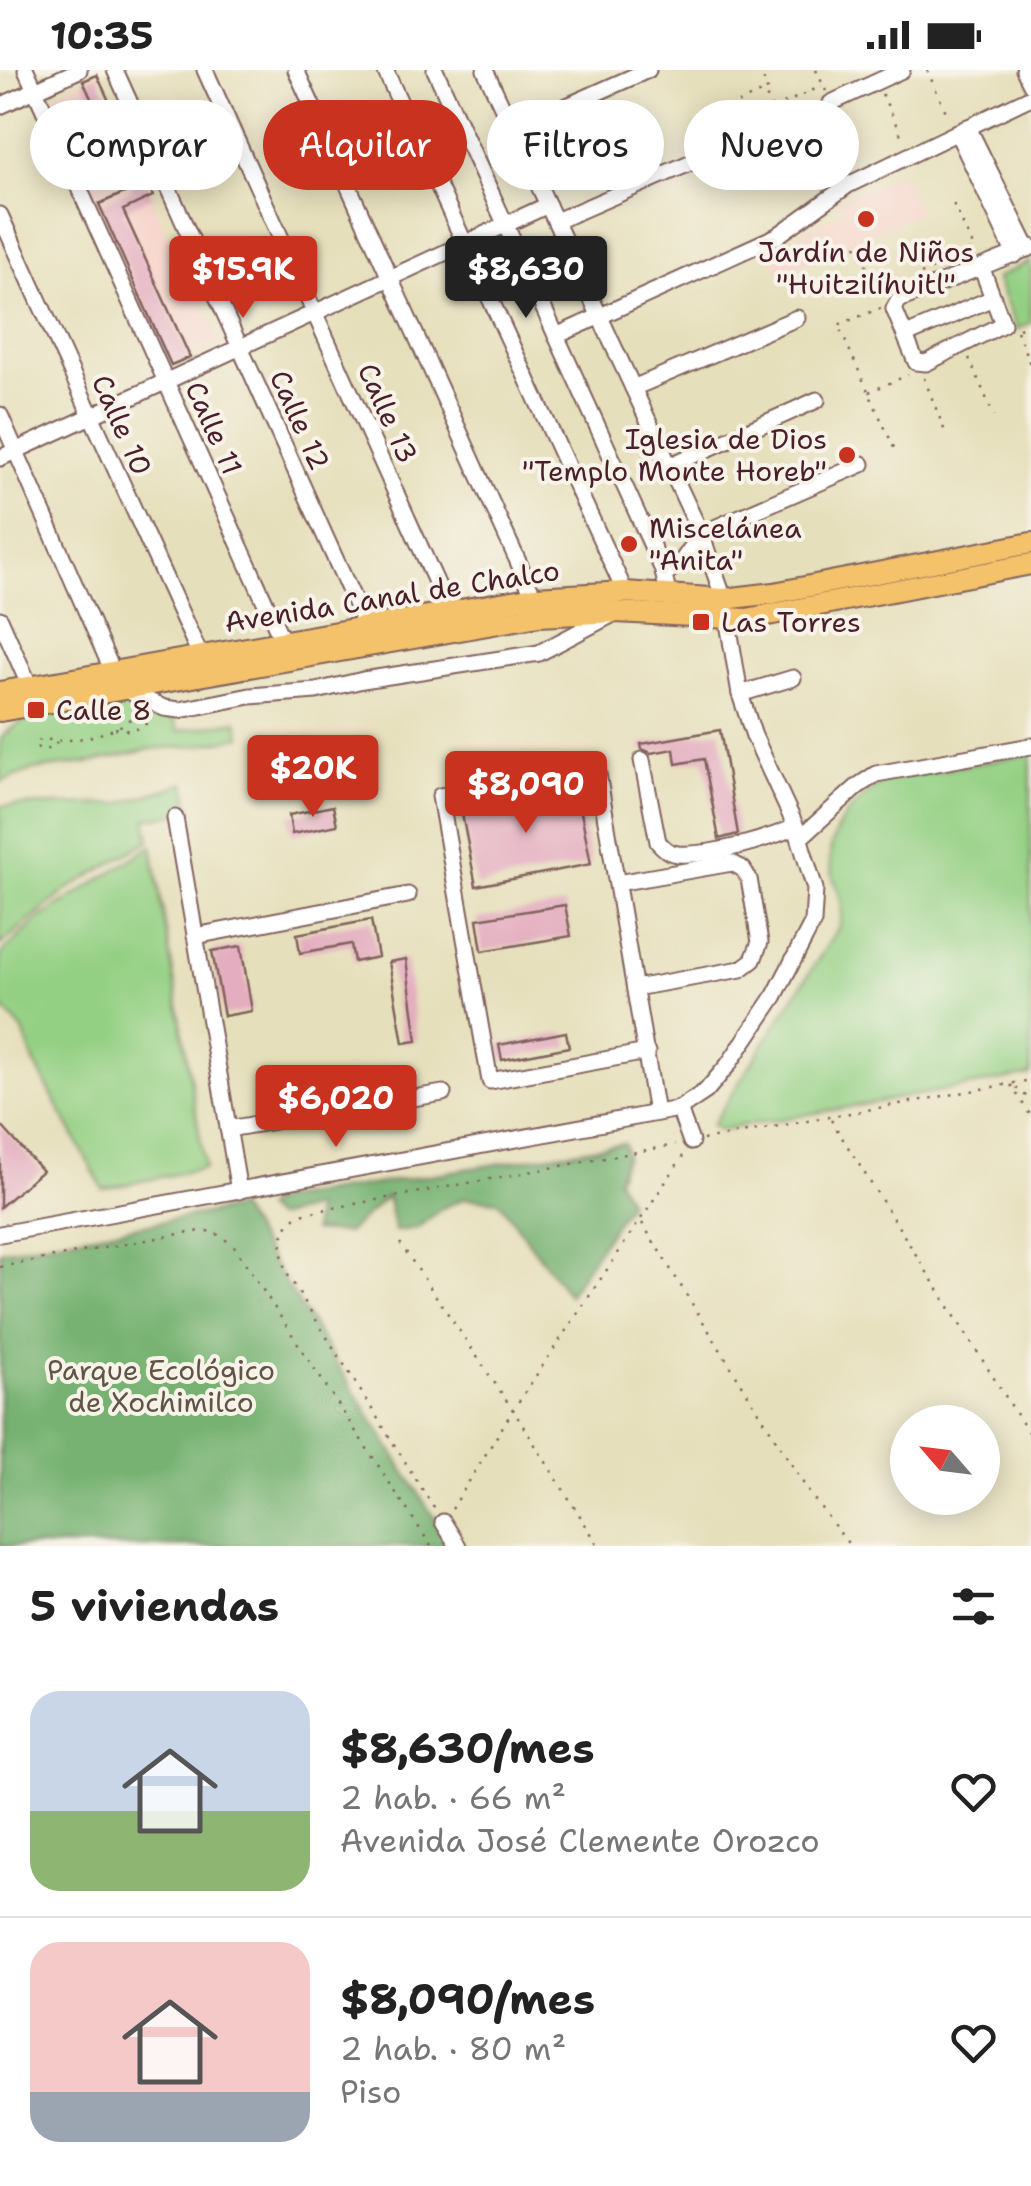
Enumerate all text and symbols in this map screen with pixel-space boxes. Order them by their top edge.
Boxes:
text: 10:35 [50,10,154,61]
chip: Comprar [30,100,243,190]
chip: Alquilar [263,100,467,190]
chip: Filtros [487,100,664,190]
chip: Nuevo [684,100,859,190]
marker: Jardín de Niños "Huitzilíhuitl" [855,208,877,230]
place label: Jardín de Niños "Huitzilíhuitl" [758,233,974,303]
pin: $15.9K [162,236,324,321]
pin: $8,630 [445,236,607,321]
text: $15.9K [191,247,295,290]
text: $8,630 [467,247,585,290]
street label: Calle 13 [349,357,427,469]
street label: Calle 12 [261,364,339,476]
street label: Calle 10 [83,369,161,481]
street label: Calle 11 [177,375,251,481]
place label: Iglesia de Dios "Templo Monte Horeb" [522,420,827,490]
marker: Iglesia de Dios "Templo Monte Horeb" [836,444,858,466]
place label: Miscelánea "Anita" [649,509,802,579]
marker: Miscelánea "Anita" [618,533,640,555]
street label: Avenida Canal de Chalco [222,551,562,641]
place label: Las Torres [721,603,861,641]
marker: Las Torres [690,611,712,633]
place label: Calle 8 [56,691,152,729]
marker: Calle 8 [25,699,47,721]
pin: $20K [254,735,372,820]
text: $20K [269,746,357,789]
pin: $8,090 [445,751,607,836]
text: $8,090 [467,762,585,805]
pin: $6,020 [255,1065,417,1150]
text: $6,020 [278,1076,394,1119]
park label: Parque Ecológico de Xochimilco [47,1351,275,1421]
north arrow [890,1405,1000,1515]
map controls [890,1405,1000,1515]
text: 5 viviendas [30,1578,279,1634]
icon: filters [946,1579,1001,1634]
text: $8,630/mes [340,1720,595,1776]
icon: home [110,1731,230,1851]
icon: heart [946,1764,1001,1819]
text: 2 hab. · 66 m² [340,1776,566,1819]
text: Avenida José Clemente Orozco [340,1819,820,1862]
text: $8,090/mes [340,1971,595,2027]
icon: home [110,1982,230,2102]
icon: heart [946,2015,1001,2070]
text: 2 hab. · 80 m² [340,2027,566,2070]
text: Piso [340,2070,401,2113]

